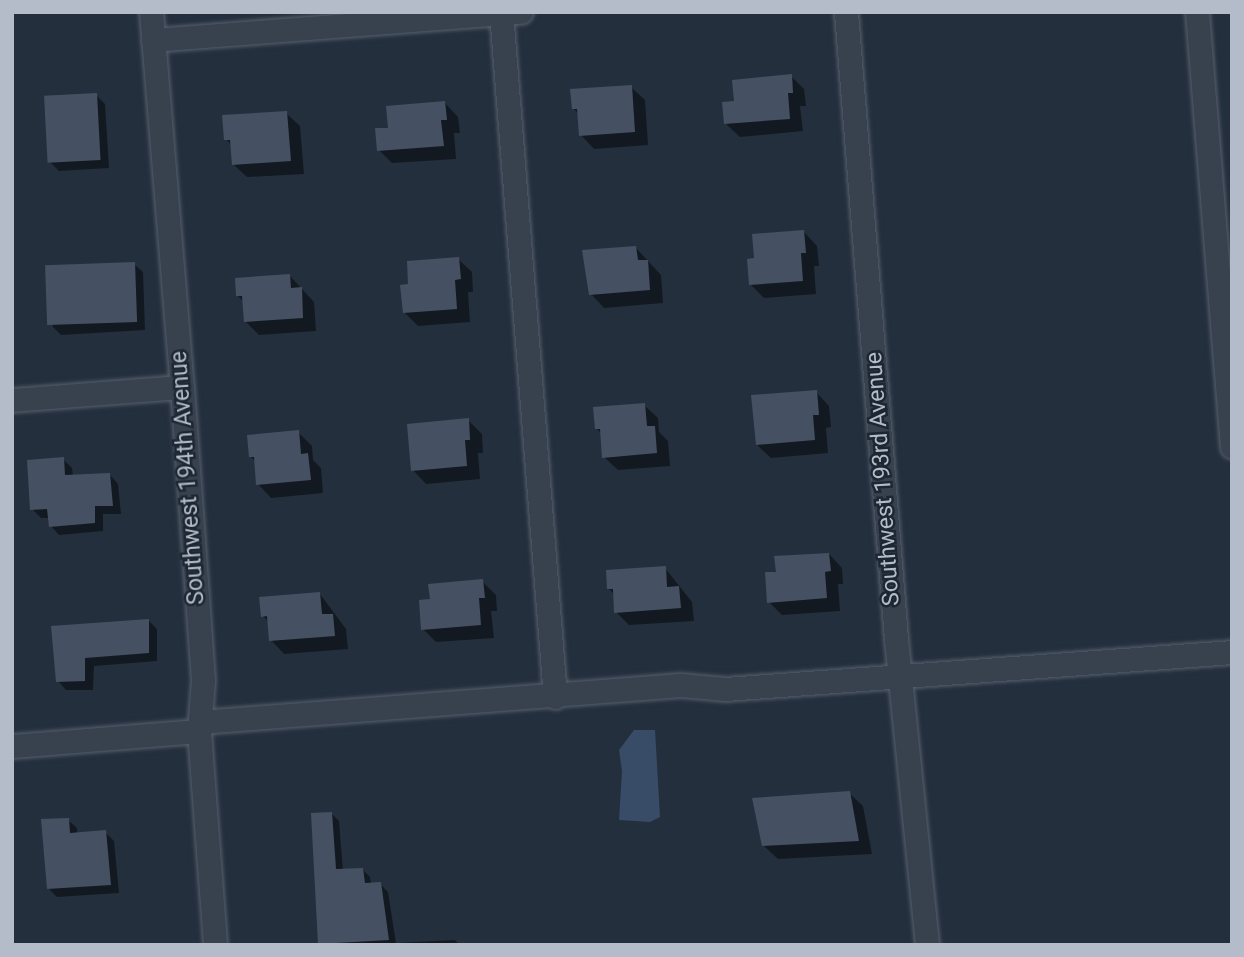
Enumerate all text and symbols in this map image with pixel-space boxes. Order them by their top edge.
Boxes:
street label: Southwest 194th Avenue [165,350,211,606]
street label: Southwest 193rd Avenue [860,351,906,607]

